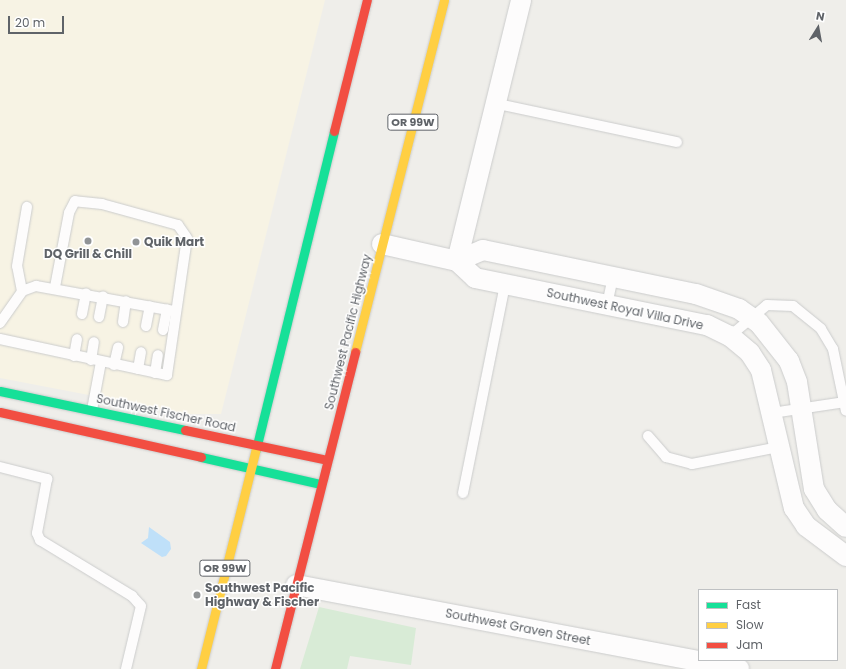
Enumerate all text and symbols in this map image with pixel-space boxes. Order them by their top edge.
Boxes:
scale bar [10,8,66,34]
north arrow [798,8,838,48]
text: N [815,8,826,25]
text: 20 m [15,14,45,31]
road number: OR 99W [387,113,439,131]
place label: Quik Mart [144,235,204,249]
marker: DQ Grill & Chill [83,236,93,246]
marker: Quik Mart [131,237,141,247]
place label: DQ Grill & Chill [44,247,132,261]
street label: Southwest Pacific Highway [322,253,374,411]
street label: Southwest Royal Villa Drive [545,285,705,333]
street label: Southwest Fischer Road [95,391,237,435]
road number: OR 99W [199,559,251,577]
place label: Southwest Pacific Highway & Fischer [205,581,319,609]
legend [698,589,838,661]
marker: Southwest Pacific Highway & Fischer [192,590,202,600]
text: Fast [736,596,761,613]
street label: Southwest Graven Street [444,606,592,648]
text: Slow [736,616,764,633]
text: Jam [736,636,763,653]

